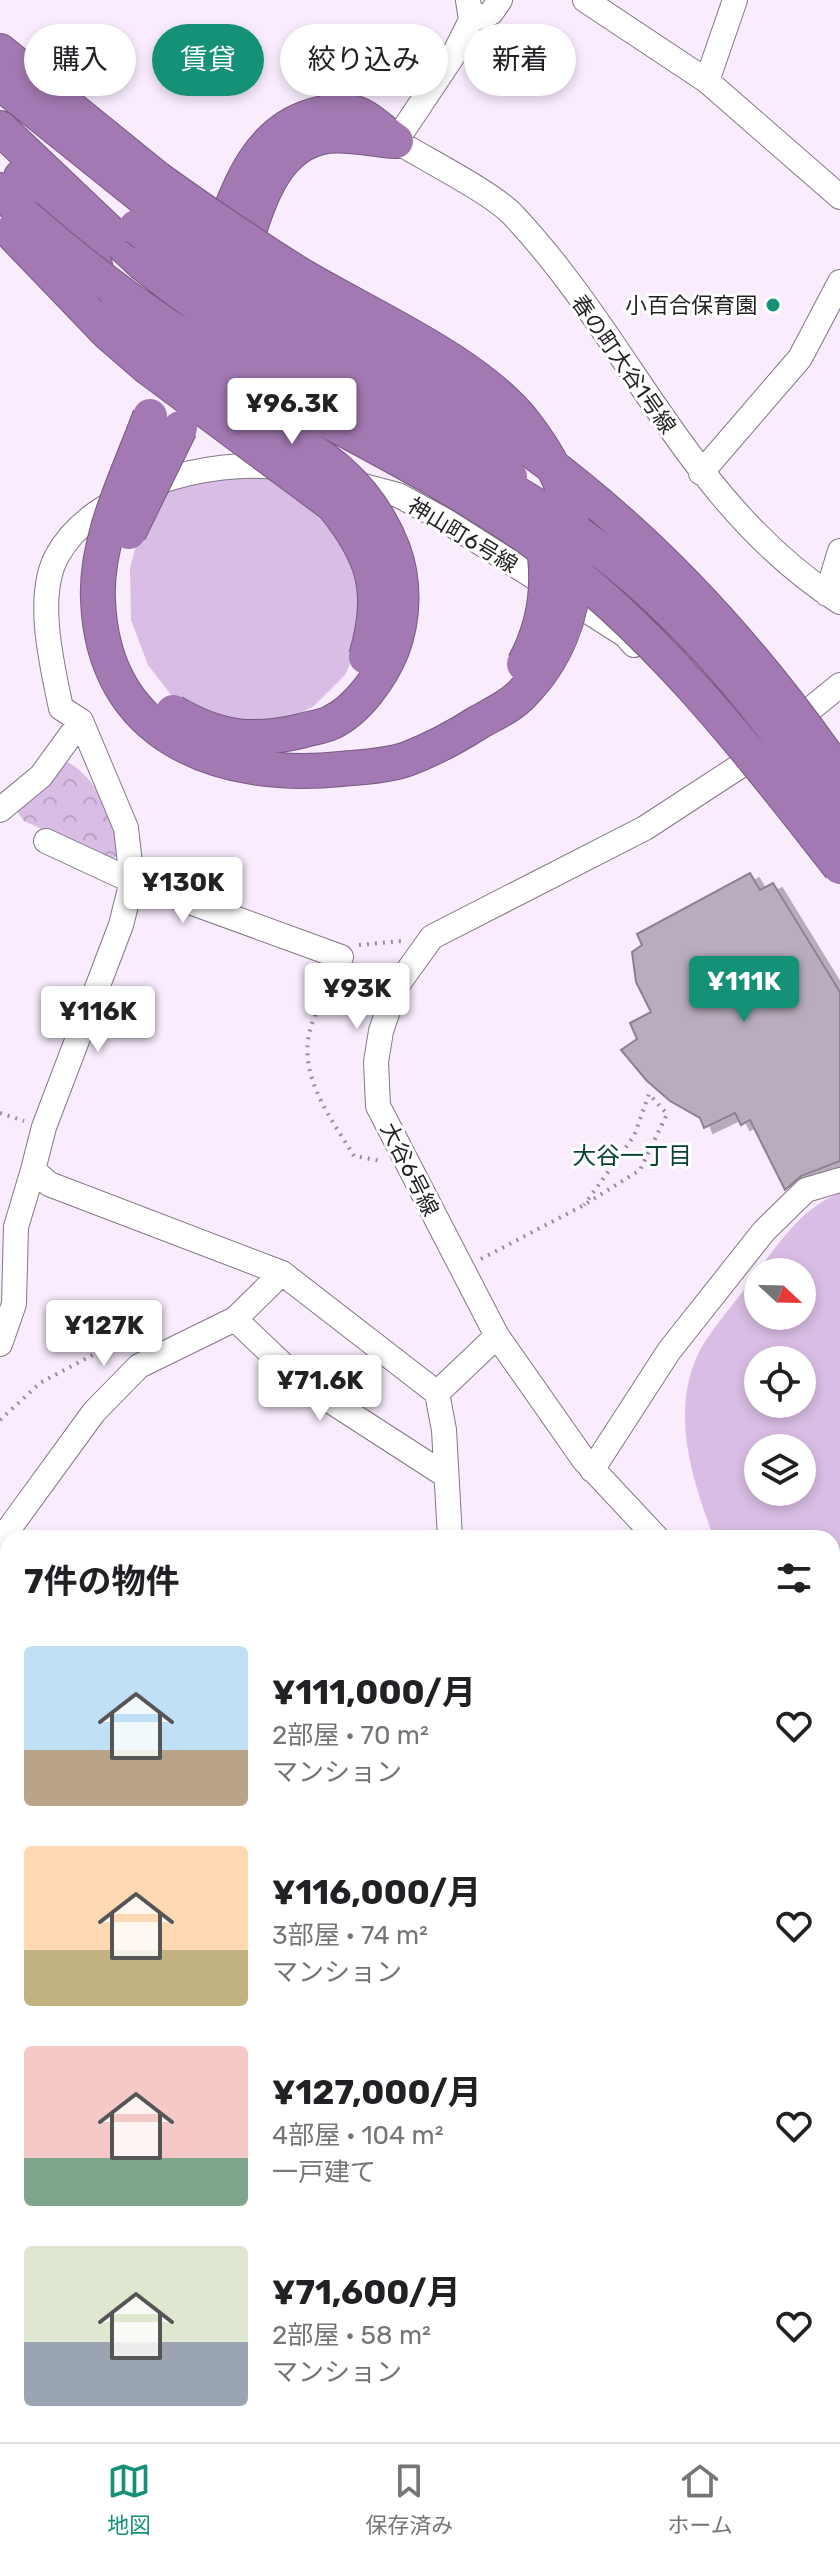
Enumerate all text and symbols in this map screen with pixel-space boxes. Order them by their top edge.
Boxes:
chip: 購入 [24,24,136,96]
chip: 賃貸 [152,24,264,96]
chip: 絞り込み [280,24,448,96]
chip: 新着 [464,24,576,96]
street label: 春の町大谷1号線 [566,290,682,439]
place label: 小百合保育園 [625,292,757,319]
marker: 小百合保育園 [764,296,782,314]
pin: ¥96.3K [227,378,357,446]
text: ¥96.3K [245,388,339,419]
street label: 神山町6号線 [403,492,523,579]
pin: ¥130K [127,857,239,925]
text: ¥130K [142,867,224,898]
pin: ¥111K [688,956,800,1024]
pin: ¥93K [310,963,404,1031]
text: ¥111K [707,966,781,997]
text: ¥93K [323,973,391,1004]
pin: ¥116K [42,986,154,1054]
text: ¥116K [59,996,137,1027]
street label: 大谷6号線 [375,1118,445,1220]
district label: 大谷一丁目 [572,1142,692,1170]
north arrow [744,1258,816,1330]
map controls [744,1258,816,1506]
pin: ¥127K [48,1300,160,1368]
text: ¥127K [64,1310,144,1341]
button: locate [744,1346,816,1418]
pin: ¥71.6K [255,1355,385,1423]
text: ¥71.6K [276,1365,364,1396]
button: layers [744,1434,816,1506]
icon: filters [772,1556,816,1600]
text: 7件の物件 [24,1561,179,1602]
text: ¥111,000/月 [272,1672,476,1713]
icon: home [88,1678,184,1774]
icon: heart [772,1704,816,1748]
text: 2部屋 · 70 m² [272,1720,429,1751]
text: マンション [272,1757,402,1788]
text: ¥116,000/月 [272,1872,481,1913]
icon: home [88,1878,184,1974]
icon: heart [772,1904,816,1948]
text: 3部屋 · 74 m² [272,1920,428,1951]
text: マンション [272,1957,402,1988]
text: ¥127,000/月 [272,2072,482,2113]
icon: home [88,2078,184,2174]
icon: heart [772,2104,816,2148]
text: 4部屋 · 104 m² [272,2120,444,2151]
text: 一戸建て [272,2157,376,2188]
text: ¥71,600/月 [272,2272,461,2313]
icon: home [88,2278,184,2374]
icon: heart [772,2304,816,2348]
text: 2部屋 · 58 m² [272,2320,431,2351]
text: マンション [272,2357,402,2388]
tab: 地図 [107,2459,151,2539]
tab: 保存済み [365,2459,453,2539]
tab: ホーム [668,2459,733,2539]

